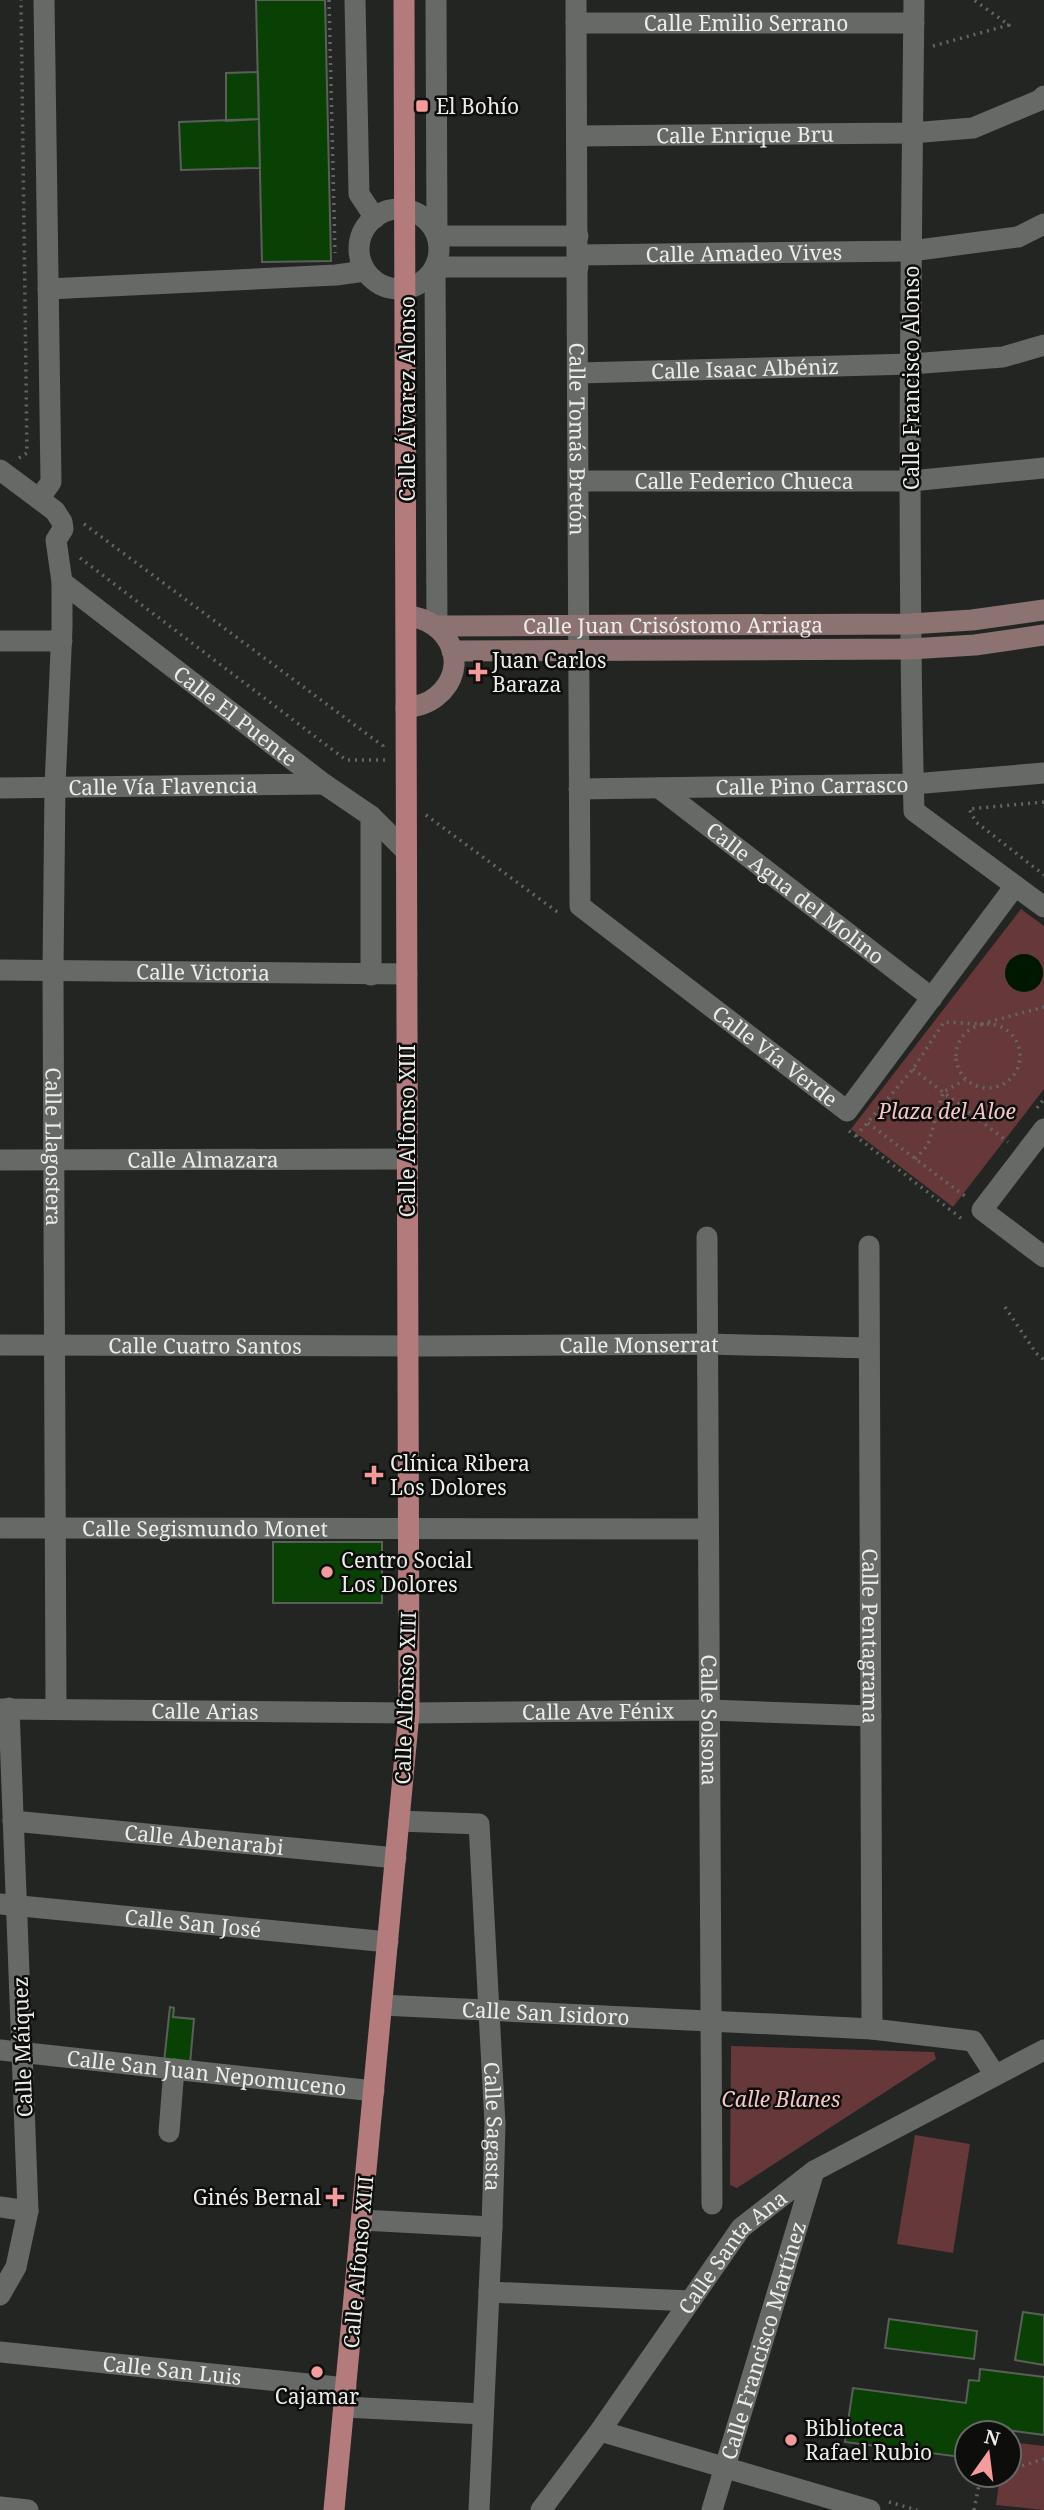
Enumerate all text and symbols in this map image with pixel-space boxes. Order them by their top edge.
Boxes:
street label: Calle Emilio Serrano [644,9,848,37]
place label: El Bohío [436,92,519,120]
marker: El Bohío [414,98,430,114]
street label: Calle Enrique Bru [656,120,834,149]
street label: Calle Amadeo Vives [646,238,842,268]
street label: Calle Francisco Alonso [897,266,925,490]
street label: Calle Álvarez Alonso [393,296,421,502]
street label: Calle Tomás Bretón [563,342,592,536]
street label: Calle Isaac Albéniz [651,352,839,385]
street label: Calle Federico Chueca [634,467,854,495]
street label: Calle Juan Crisóstomo Arriaga [523,610,823,640]
place label: Juan Carlos Baraza [491,646,606,698]
street label: Calle El Puente [168,659,303,772]
marker: Juan Carlos Baraza [470,664,486,680]
street label: Calle Pino Carrasco [715,770,909,801]
street label: Calle Vía Flavencia [68,771,258,801]
street label: Calle Agua del Molino [701,815,890,970]
street label: Calle Victoria [136,957,270,987]
street label: Calle Vía Verde [707,999,843,1113]
street label: Calle Alfonso XIII [393,1044,421,1218]
street label: Calle Llagostera [39,1067,68,1226]
park label: Plaza del Aloe [877,1097,1016,1125]
street label: Calle Almazara [127,1145,279,1174]
street label: Calle Monserrat [559,1330,719,1359]
street label: Calle Cuatro Santos [108,1331,302,1360]
place label: Clínica Ribera Los Dolores [390,1449,530,1501]
marker: Clínica Ribera Los Dolores [364,1465,384,1485]
street label: Calle Segismundo Monet [82,1514,328,1542]
place label: Centro Social Los Dolores [341,1546,473,1598]
street label: Calle Pentagrama [856,1548,885,1724]
marker: Centro Social Los Dolores [319,1564,335,1580]
street label: Calle Alfonso XIII [388,1611,422,1785]
street label: Calle Solsona [695,1654,724,1786]
street label: Calle Arias [151,1696,259,1726]
street label: Calle Ave Fénix [522,1696,675,1726]
street label: Calle Abenarabi [123,1818,285,1861]
street label: Calle San José [123,1902,263,1944]
street label: Calle Máiquez [6,1976,38,2118]
street label: Calle San Isidoro [461,1995,630,2031]
street label: Calle San Juan Nepomuceno [65,2043,348,2102]
street label: Calle Sagasta [478,2061,509,2192]
park label: Calle Blanes [722,2085,841,2113]
street label: Calle Alfonso XIII [337,2175,379,2349]
place label: Ginés Bernal [193,2183,321,2211]
street label: Calle Santa Ana [671,2184,792,2320]
marker: Ginés Bernal [327,2189,343,2205]
street label: Calle Francisco Martínez [714,2218,812,2463]
street label: Calle San Luis [101,2349,243,2391]
marker: Cajamar [309,2364,325,2380]
place label: Cajamar [275,2382,359,2410]
place label: Biblioteca Rafael Rubio [805,2414,932,2466]
north arrow [953,2419,1023,2489]
text: N [982,2423,1003,2452]
marker: Biblioteca Rafael Rubio [783,2432,799,2448]

